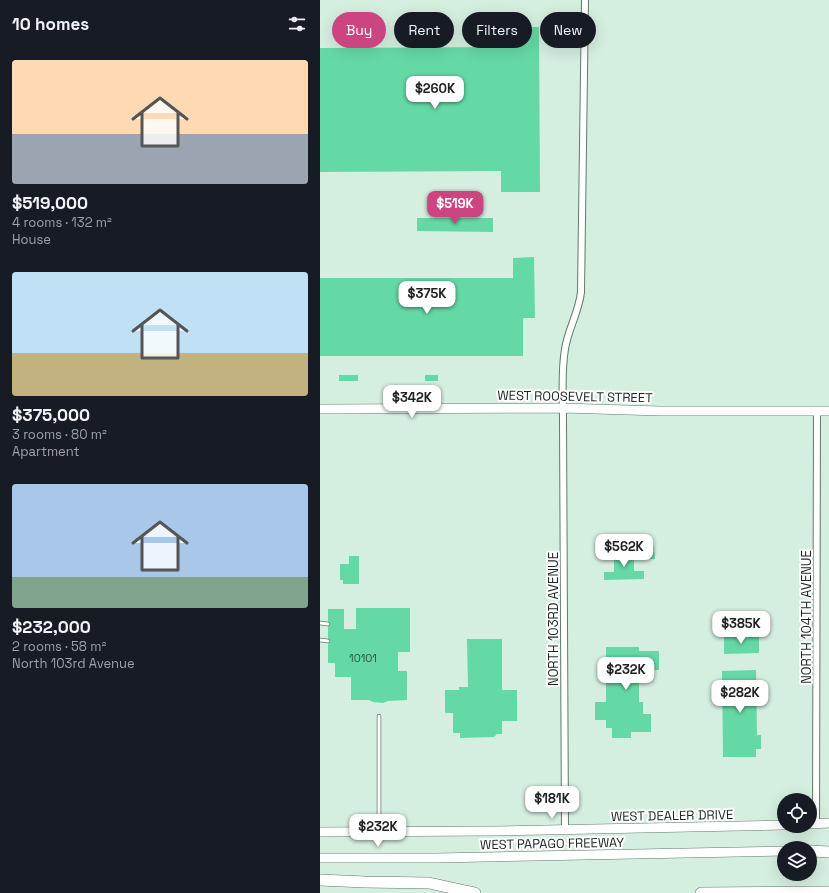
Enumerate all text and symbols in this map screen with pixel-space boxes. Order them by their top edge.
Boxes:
chip: Buy [332,12,386,48]
chip: Rent [394,12,454,48]
chip: Filters [462,12,532,48]
chip: New [540,12,596,48]
text: 10 homes [12,13,89,35]
icon: filters [286,13,308,35]
pin: $260K [407,76,463,110]
text: $260K [415,80,455,97]
icon: home [124,86,196,158]
pin: $519K [427,191,483,225]
text: $519,000 [12,192,88,214]
text: $519K [436,195,474,212]
text: 4 rooms · 132 m² [12,214,112,231]
text: House [12,231,51,248]
pin: $375K [399,281,455,315]
text: $375K [408,285,446,302]
icon: home [124,298,196,370]
pin: $342K [384,385,440,419]
street label: WEST ROOSEVELT STREET [497,387,653,406]
text: $342K [392,389,432,406]
text: $375,000 [12,404,90,426]
text: 3 rooms · 80 m² [12,426,107,443]
text: Apartment [12,443,80,460]
icon: home [124,510,196,582]
pin: $562K [596,534,652,568]
text: $562K [604,538,644,555]
street label: NORTH 104TH AVENUE [798,550,815,684]
street label: NORTH 103RD AVENUE [545,552,562,686]
pin: $385K [713,611,769,645]
text: $385K [721,615,761,632]
text: $232,000 [12,616,91,638]
text: 2 rooms · 58 m² [12,638,106,655]
house number: 10101 [349,651,377,665]
text: North 103rd Avenue [12,655,135,672]
pin: $232K [598,657,654,691]
text: $232K [606,661,646,678]
pin: $282K [712,680,768,714]
text: $282K [720,684,760,701]
pin: $181K [524,786,580,820]
text: $181K [534,790,570,807]
map controls [777,793,817,881]
button: locate [777,793,817,833]
street label: WEST DEALER DRIVE [611,806,733,825]
pin: $232K [350,814,406,848]
text: $232K [358,818,398,835]
street label: WEST PAPAGO FREEWAY [480,834,624,853]
button: layers [777,841,817,881]

